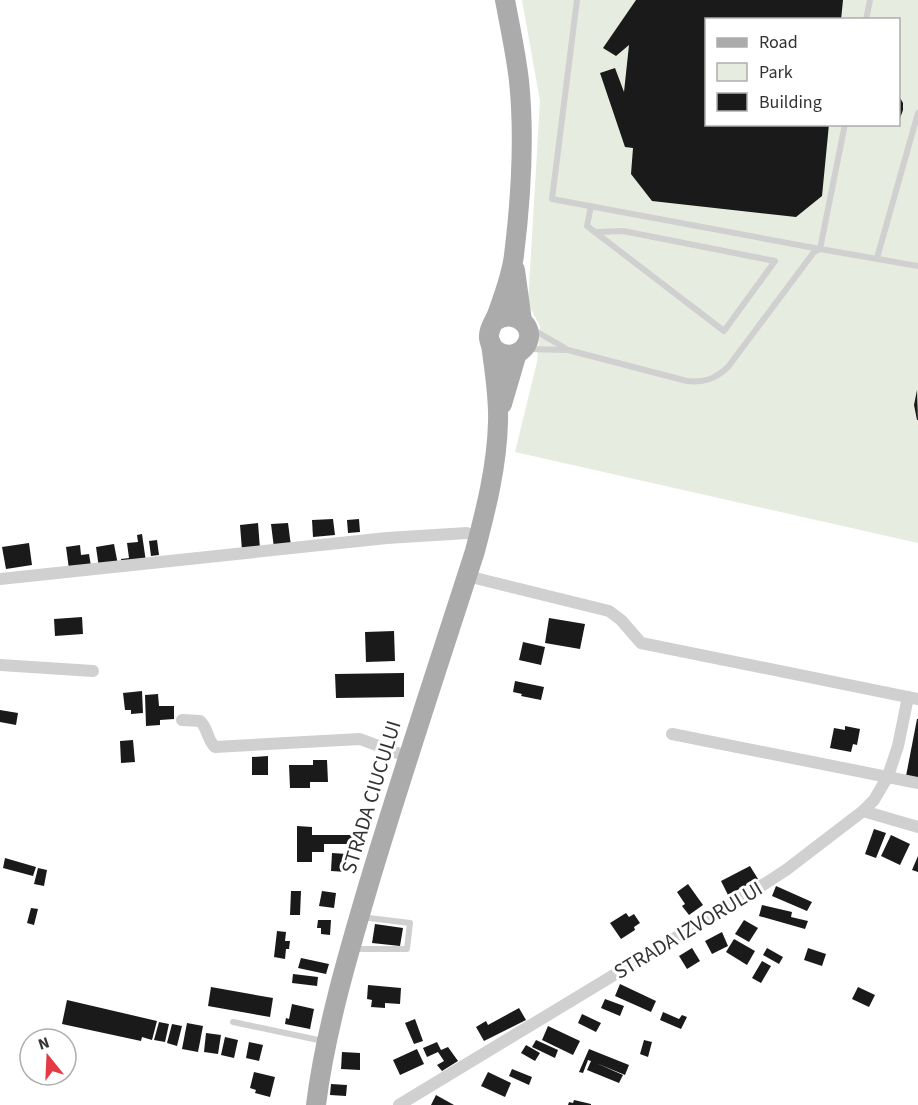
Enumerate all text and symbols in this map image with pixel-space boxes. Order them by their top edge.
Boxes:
legend [705,18,900,126]
text: Road [759,30,798,55]
text: Park [759,60,793,85]
text: Building [759,90,822,115]
street label: STRADA CIUCULUI [333,717,409,877]
street label: STRADA IZVORULUI [608,874,768,986]
north arrow [18,1027,78,1087]
text: N [35,1032,52,1056]

